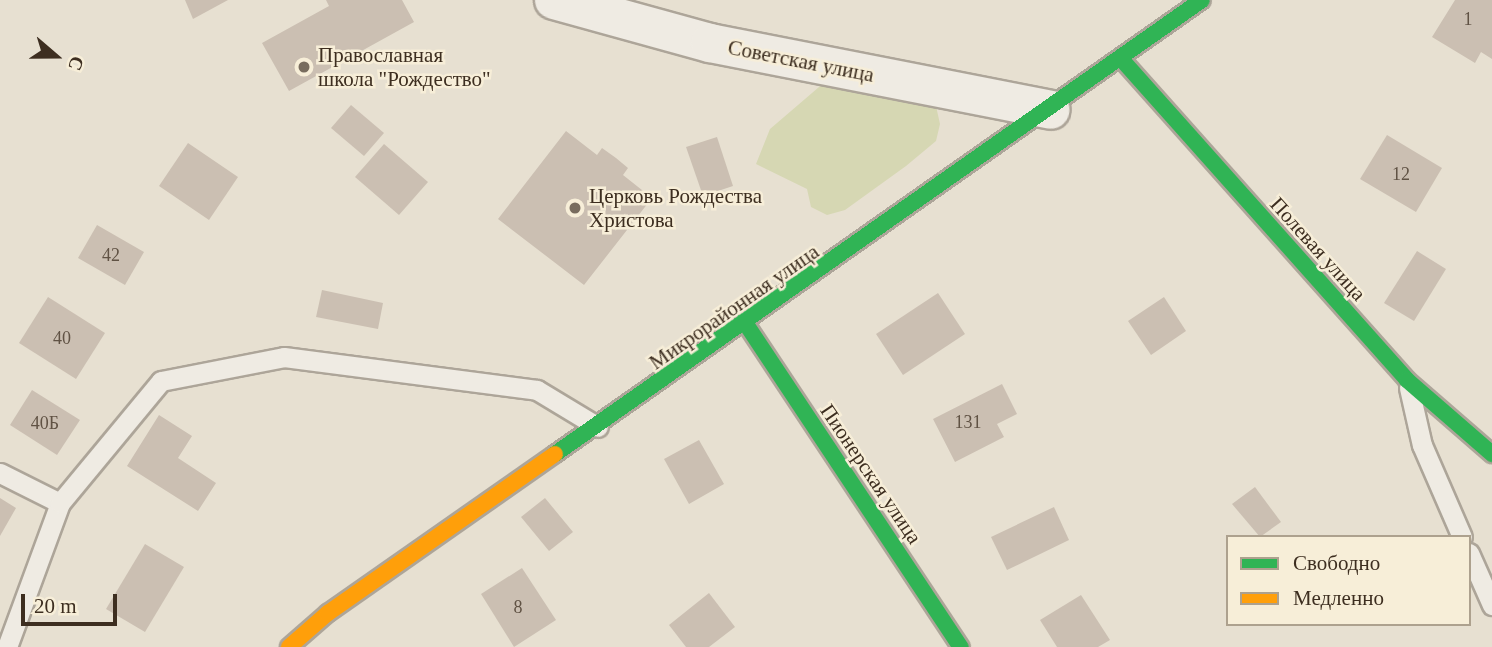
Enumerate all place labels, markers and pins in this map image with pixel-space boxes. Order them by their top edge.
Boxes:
place label: Православная школа "Рождество" [318,42,491,92]
marker: Православная школа "Рождество" [296,59,312,75]
place label: Церковь Рождества Христова [589,183,762,233]
marker: Церковь Рождества Христова [567,200,583,216]

